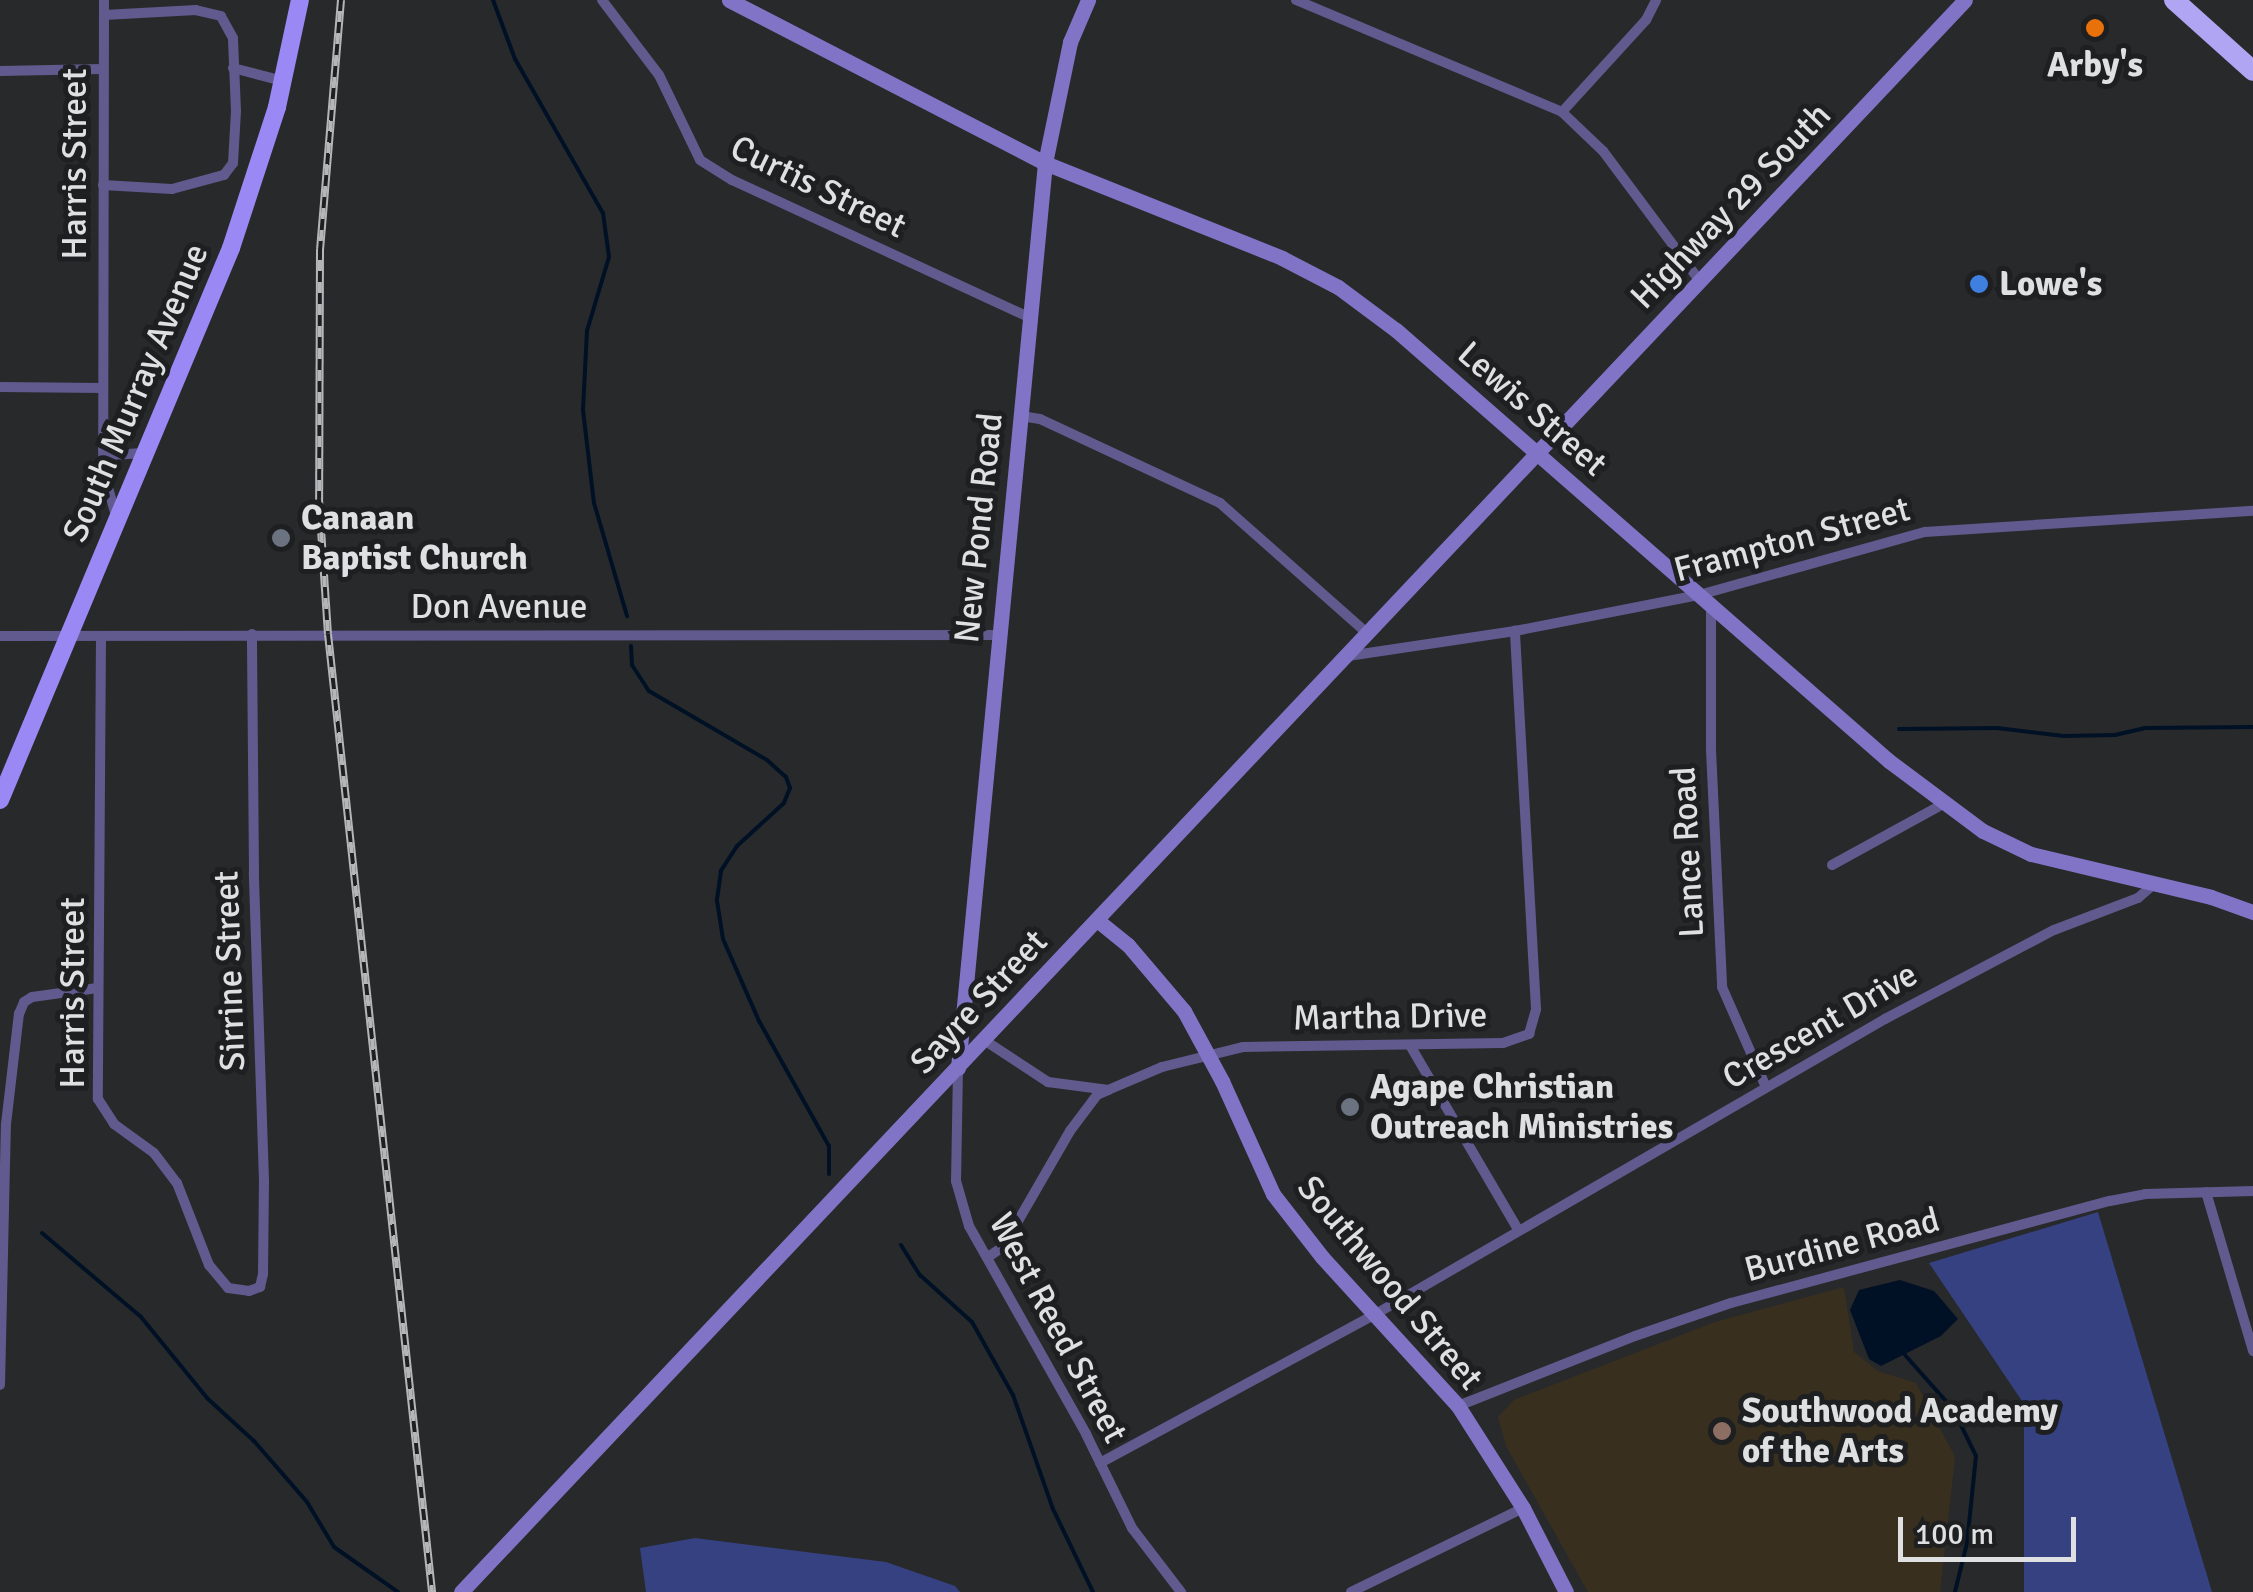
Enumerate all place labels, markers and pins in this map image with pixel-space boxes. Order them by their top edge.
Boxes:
marker: Arby's [2084,17,2106,39]
place label: Arby's [2047,44,2143,86]
place label: Lowe's [1999,263,2102,305]
marker: Lowe's [1968,273,1990,295]
place label: Canaan Baptist Church [301,497,528,579]
marker: Canaan Baptist Church [270,527,292,549]
place label: Agape Christian Outreach Ministries [1370,1066,1673,1148]
marker: Agape Christian Outreach Ministries [1339,1096,1361,1118]
place label: Southwood Academy of the Arts [1742,1390,2058,1472]
marker: Southwood Academy of the Arts [1711,1420,1733,1442]

